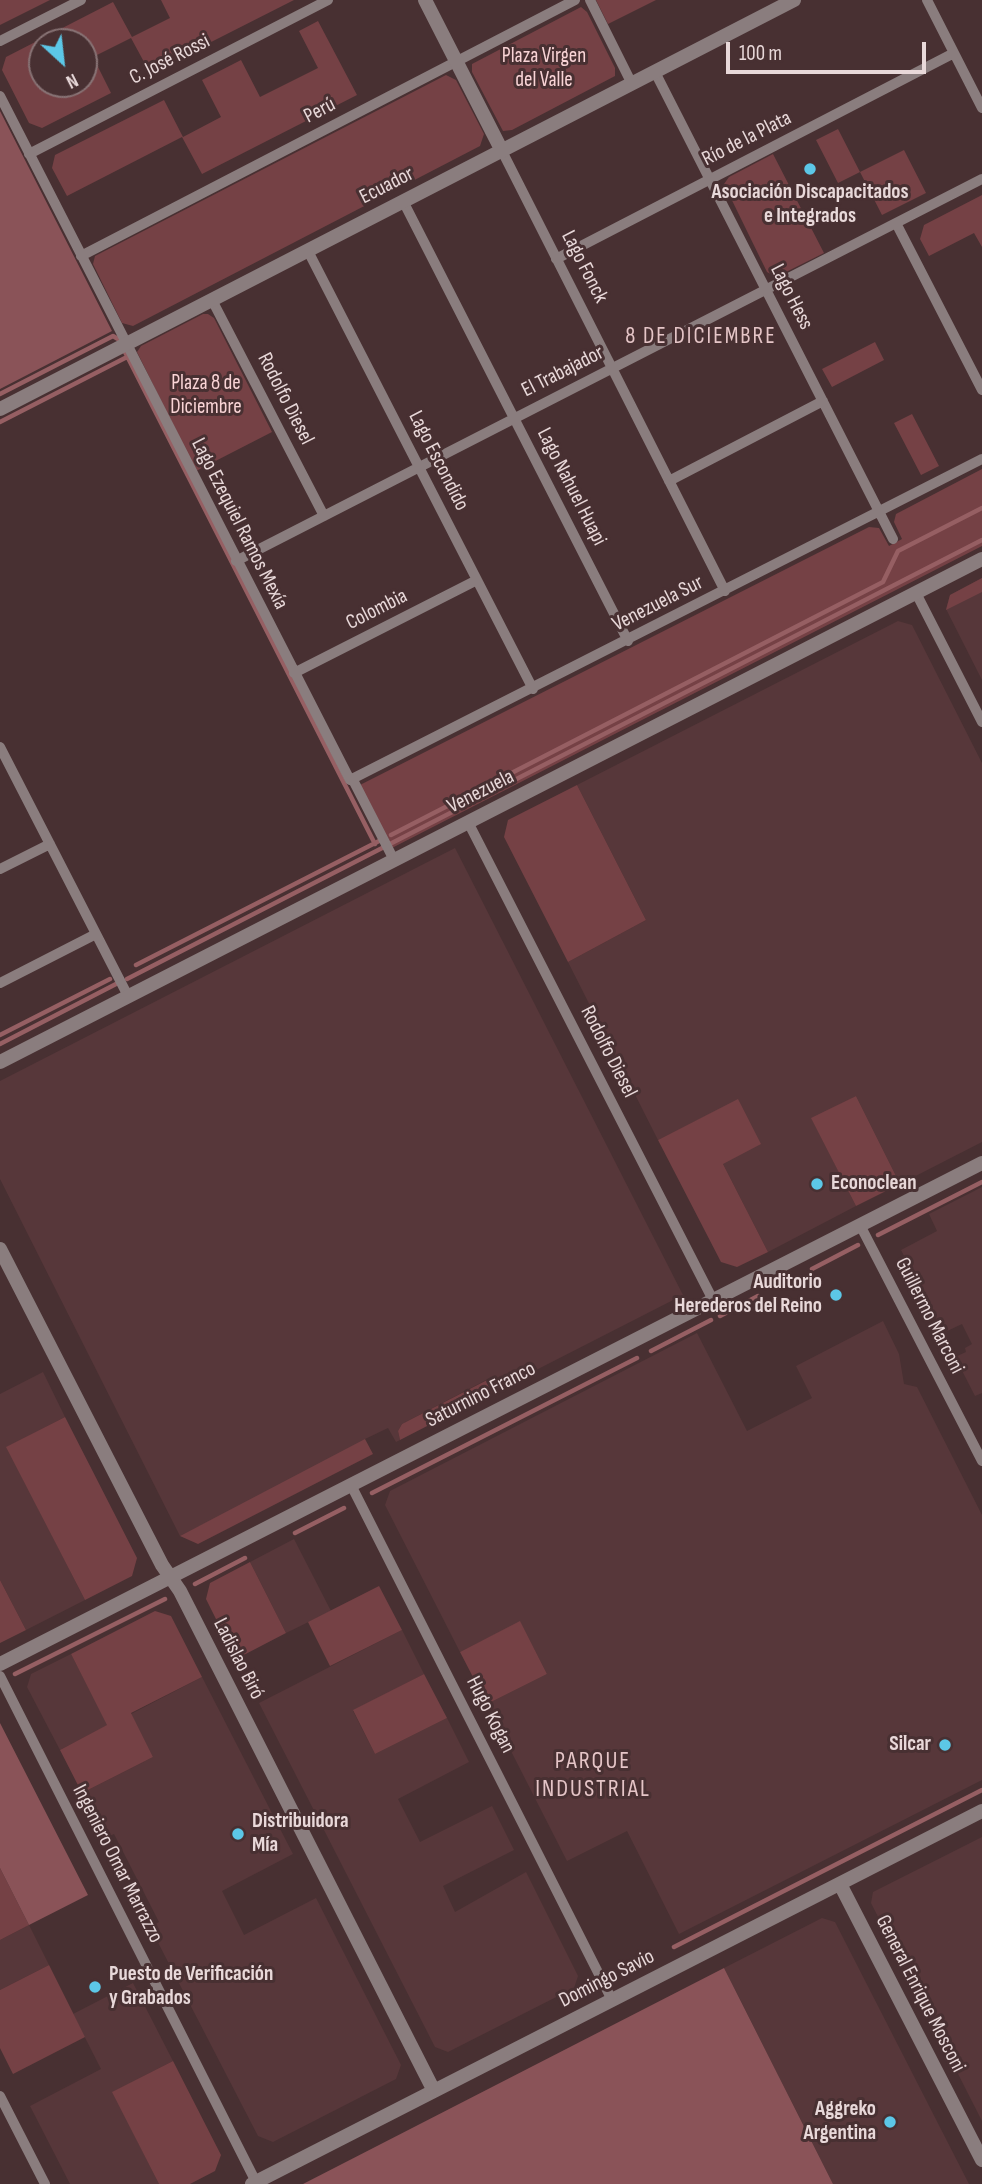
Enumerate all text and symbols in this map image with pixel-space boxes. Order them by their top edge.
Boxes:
north arrow [28,28,98,98]
scale bar [730,28,930,72]
street label: C. José Rossi [126,29,214,91]
text: 100 m [739,41,782,66]
park label: Plaza Virgen del Valle [502,44,586,94]
text: N [62,68,82,93]
street label: Perú [300,92,340,130]
street label: Río de la Plata [698,106,796,172]
marker: Asociación Discapacitados e Integrados [802,161,818,177]
street label: Ecuador [356,162,418,210]
place label: Asociación Discapacitados e Integrados [711,180,909,230]
street label: Lago Fonck [555,227,613,307]
street label: Lago Hess [764,260,818,334]
district label: 8 DE DICIEMBRE [627,323,775,351]
street label: El Trabajador [518,341,608,403]
street label: Rodolfo Diesel [251,349,319,449]
park label: Plaza 8 de Diciembre [170,371,242,421]
street label: Lago Escondido [402,407,474,515]
street label: Lago Nahuel Huapi [531,424,611,550]
street label: Lago Ezequiel Ramos Mexía [185,434,293,614]
street label: Venezuela Sur [608,570,708,638]
street label: Colombia [342,584,412,636]
street label: Venezuela [443,765,519,819]
street label: Rodolfo Diesel [574,1002,642,1102]
place label: Econoclean [831,1171,916,1197]
marker: Econoclean [809,1176,825,1192]
street label: Guillermo Marconi [889,1254,969,1378]
place label: Auditorio Herederos del Reino [674,1270,822,1320]
marker: Auditorio Herederos del Reino [828,1287,844,1303]
street label: Saturnino Franco [422,1357,540,1433]
street label: Ladislao Biró [207,1614,269,1704]
street label: Hugo Kogan [460,1672,520,1758]
place label: Silcar [889,1732,931,1758]
marker: Silcar [937,1737,953,1753]
district label: PARQUE INDUSTRIAL [536,1748,650,1804]
street label: Ingeniero Omar Marrazzo [66,1781,168,1947]
place label: Distribuidora Mía [252,1809,349,1859]
marker: Distribuidora Mía [230,1826,246,1842]
street label: General Enrique Mosconi [870,1911,970,2077]
street label: Domingo Savio [555,1944,659,2014]
place label: Puesto de Verificación y Grabados [109,1962,273,2012]
marker: Puesto de Verificación y Grabados [87,1979,103,1995]
place label: Aggreko Argentina [803,2097,876,2147]
marker: Aggreko Argentina [882,2114,898,2130]

